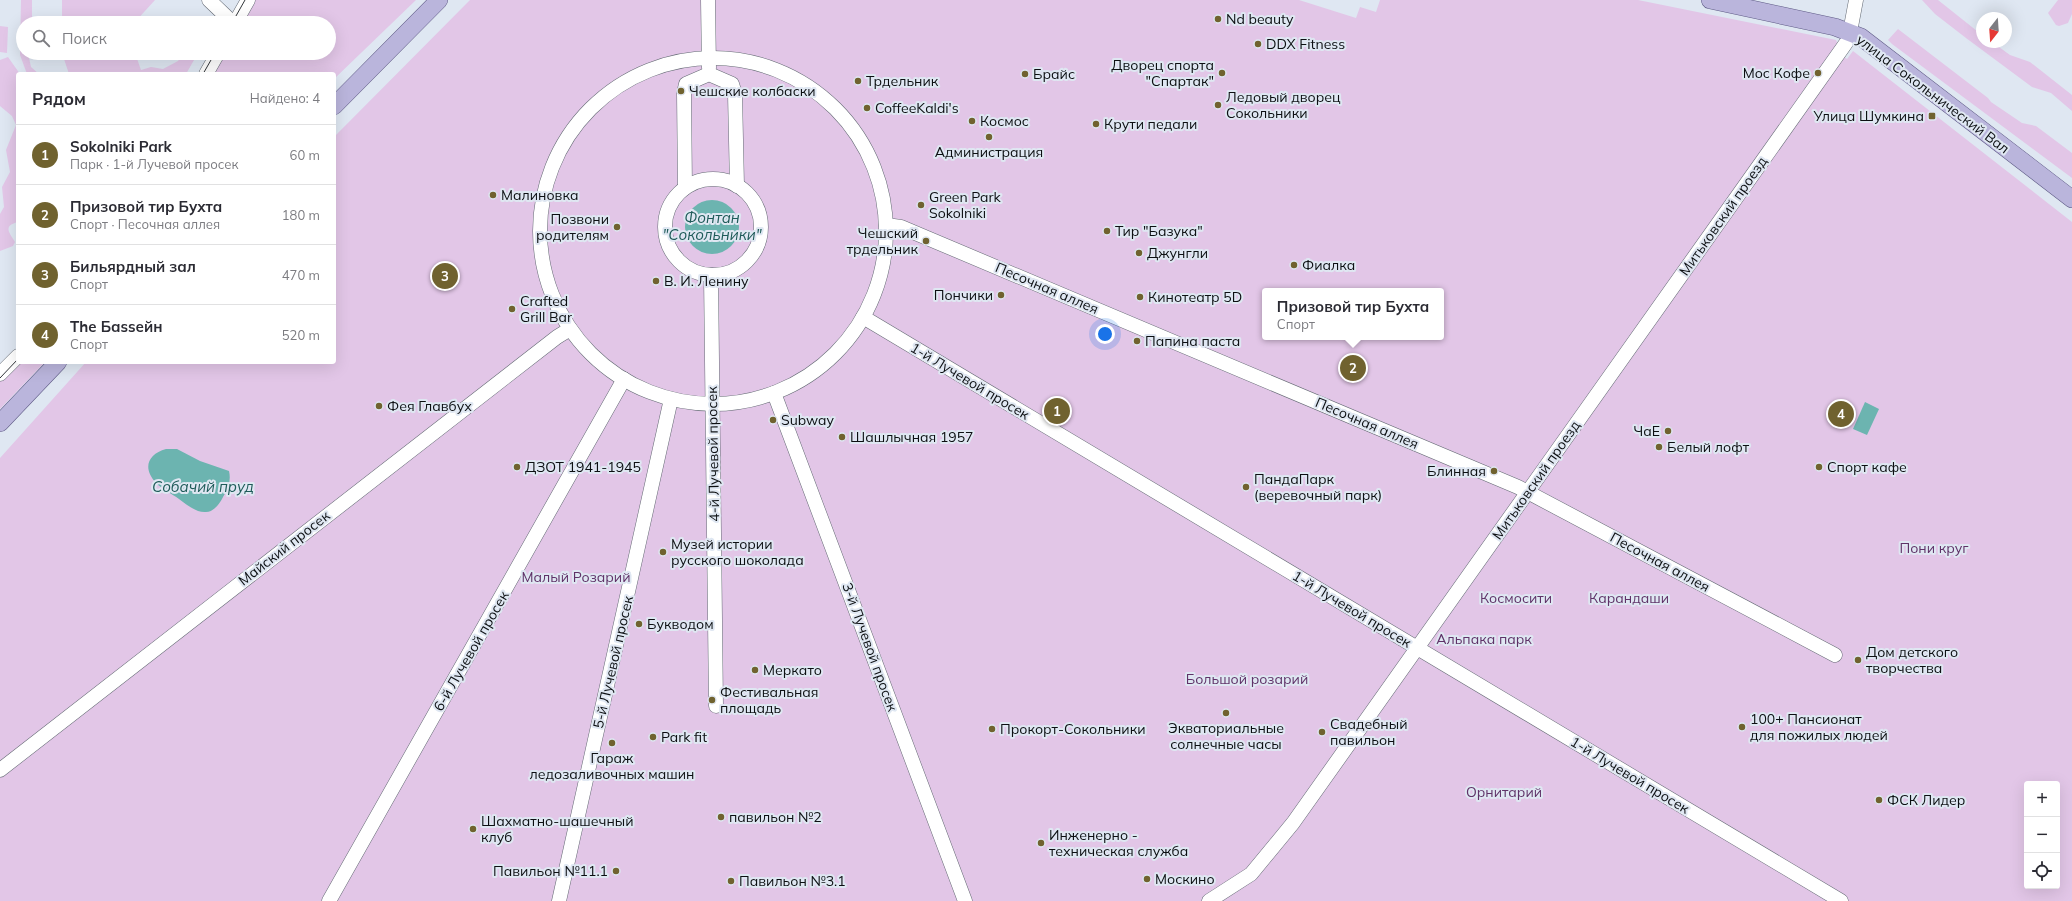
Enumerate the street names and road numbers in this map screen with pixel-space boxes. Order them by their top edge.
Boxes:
street label: улица Сокольнический Вал [1853,31,2013,157]
street label: Митьковский проезд [1675,153,1771,279]
street label: Песочная аллея [993,258,1101,318]
street label: 1-й Лучевой просек [907,338,1033,424]
street label: 4-й Лучевой просек [703,386,723,522]
street label: Песочная аллея [1313,393,1421,453]
street label: Митьковский проезд [1488,417,1584,543]
street label: Майский просек [235,506,334,589]
street label: Песочная аллея [1607,528,1713,596]
street label: 1-й Лучевой просек [1289,566,1415,652]
street label: 3-й Лучевой просек [838,580,902,714]
street label: 6-й Лучевой просек [429,587,513,714]
street label: 5-й Лучевой просек [589,593,637,730]
street label: 1-й Лучевой просек [1567,732,1693,818]

